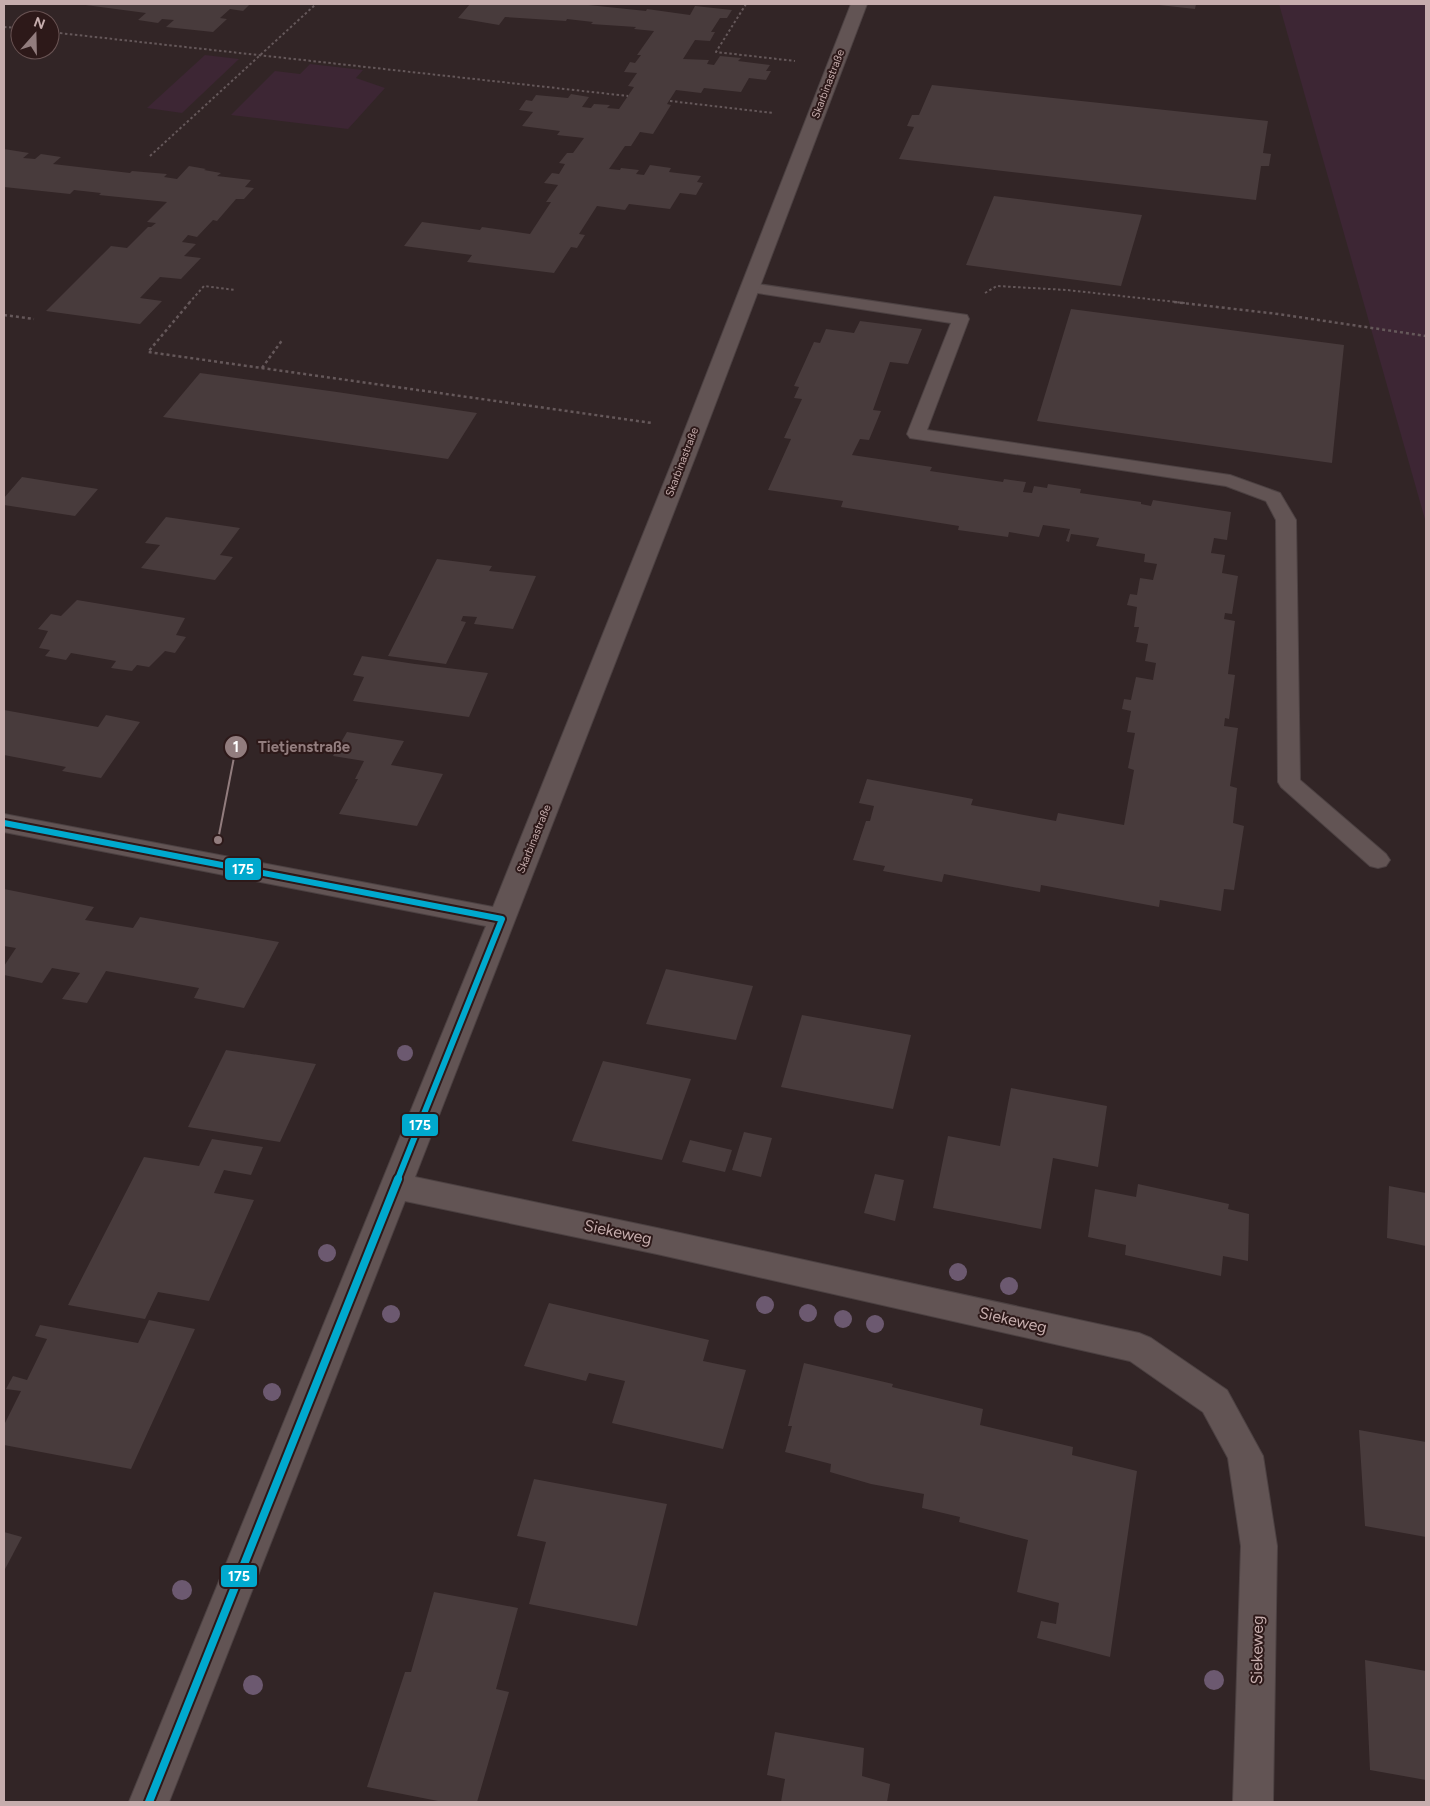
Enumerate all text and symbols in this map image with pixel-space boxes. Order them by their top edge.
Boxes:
north arrow [10,10,60,60]
text: N [31,13,47,33]
street label: Skarbinastraße [809,48,847,120]
street label: Skarbinastraße [663,426,701,498]
callout: Tietjenstraße [223,732,360,762]
text: 1 [233,738,239,756]
text: Tietjenstraße [258,738,351,756]
street label: Skarbinastraße [514,803,554,875]
line badge: 175 [224,857,262,881]
text: 175 [232,861,254,878]
line badge: 175 [401,1113,439,1137]
text: 175 [409,1117,431,1134]
street label: Siekeweg [582,1216,654,1248]
street label: Siekeweg [977,1303,1049,1337]
line badge: 175 [220,1564,258,1588]
text: 175 [228,1568,250,1585]
street label: Siekeweg [1247,1615,1267,1685]

